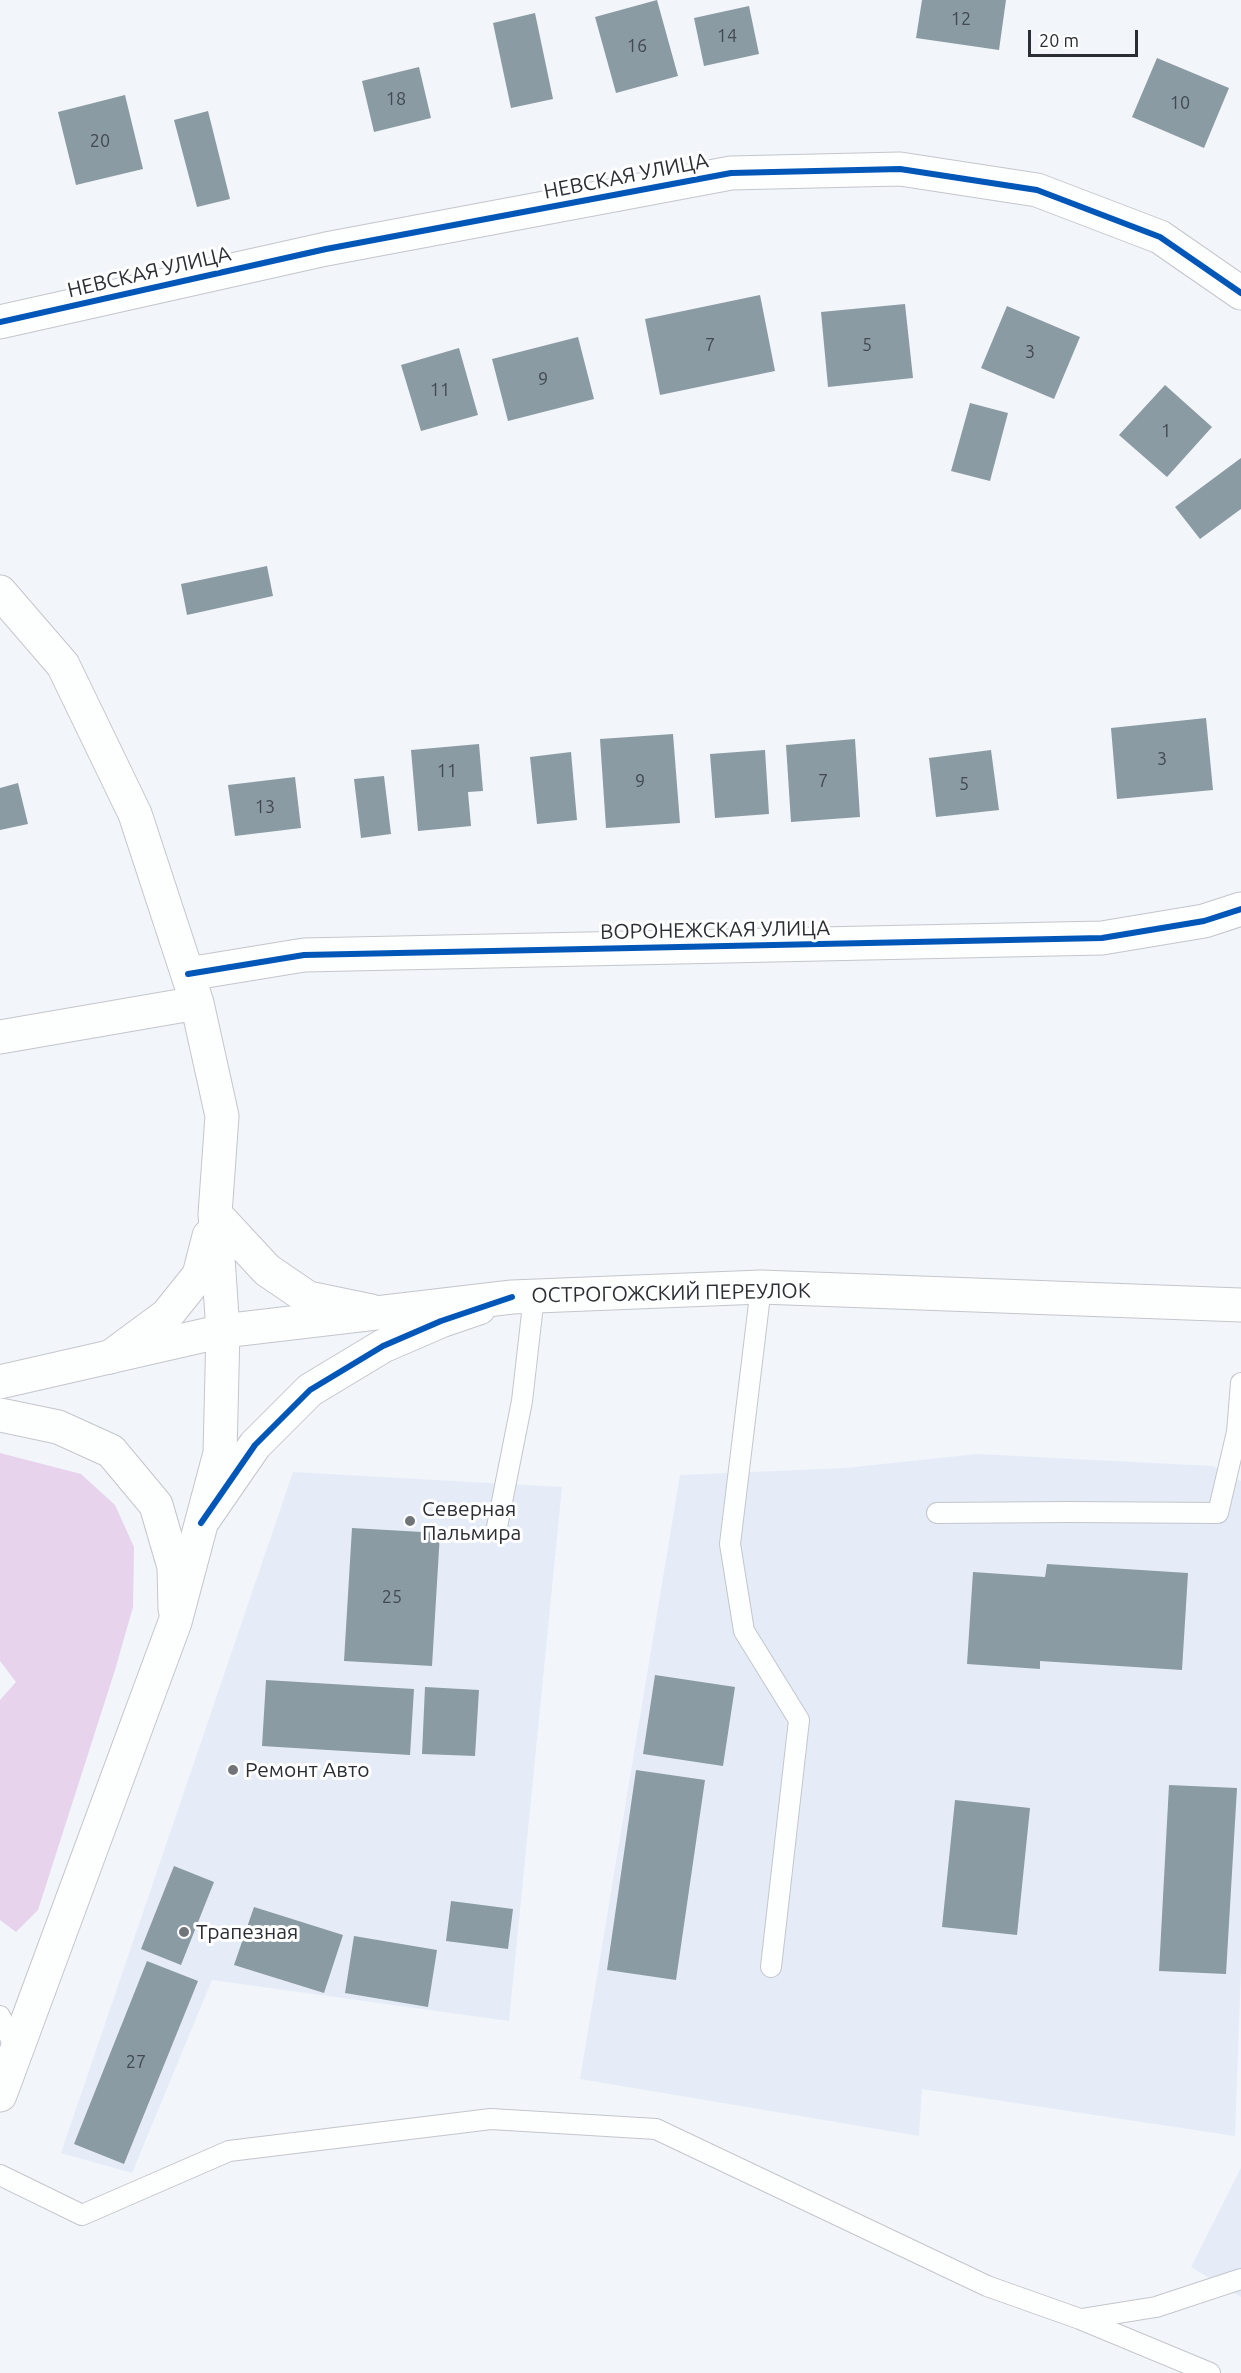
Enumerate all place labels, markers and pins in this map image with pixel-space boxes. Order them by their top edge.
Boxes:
place label: Северная Пальмира [422,1496,521,1546]
marker: Северная Пальмира [403,1514,417,1528]
place label: Ремонт Авто [245,1757,370,1783]
marker: Ремонт Авто [226,1763,240,1777]
place label: Трапезная [196,1919,298,1945]
marker: Трапезная [177,1925,191,1939]

